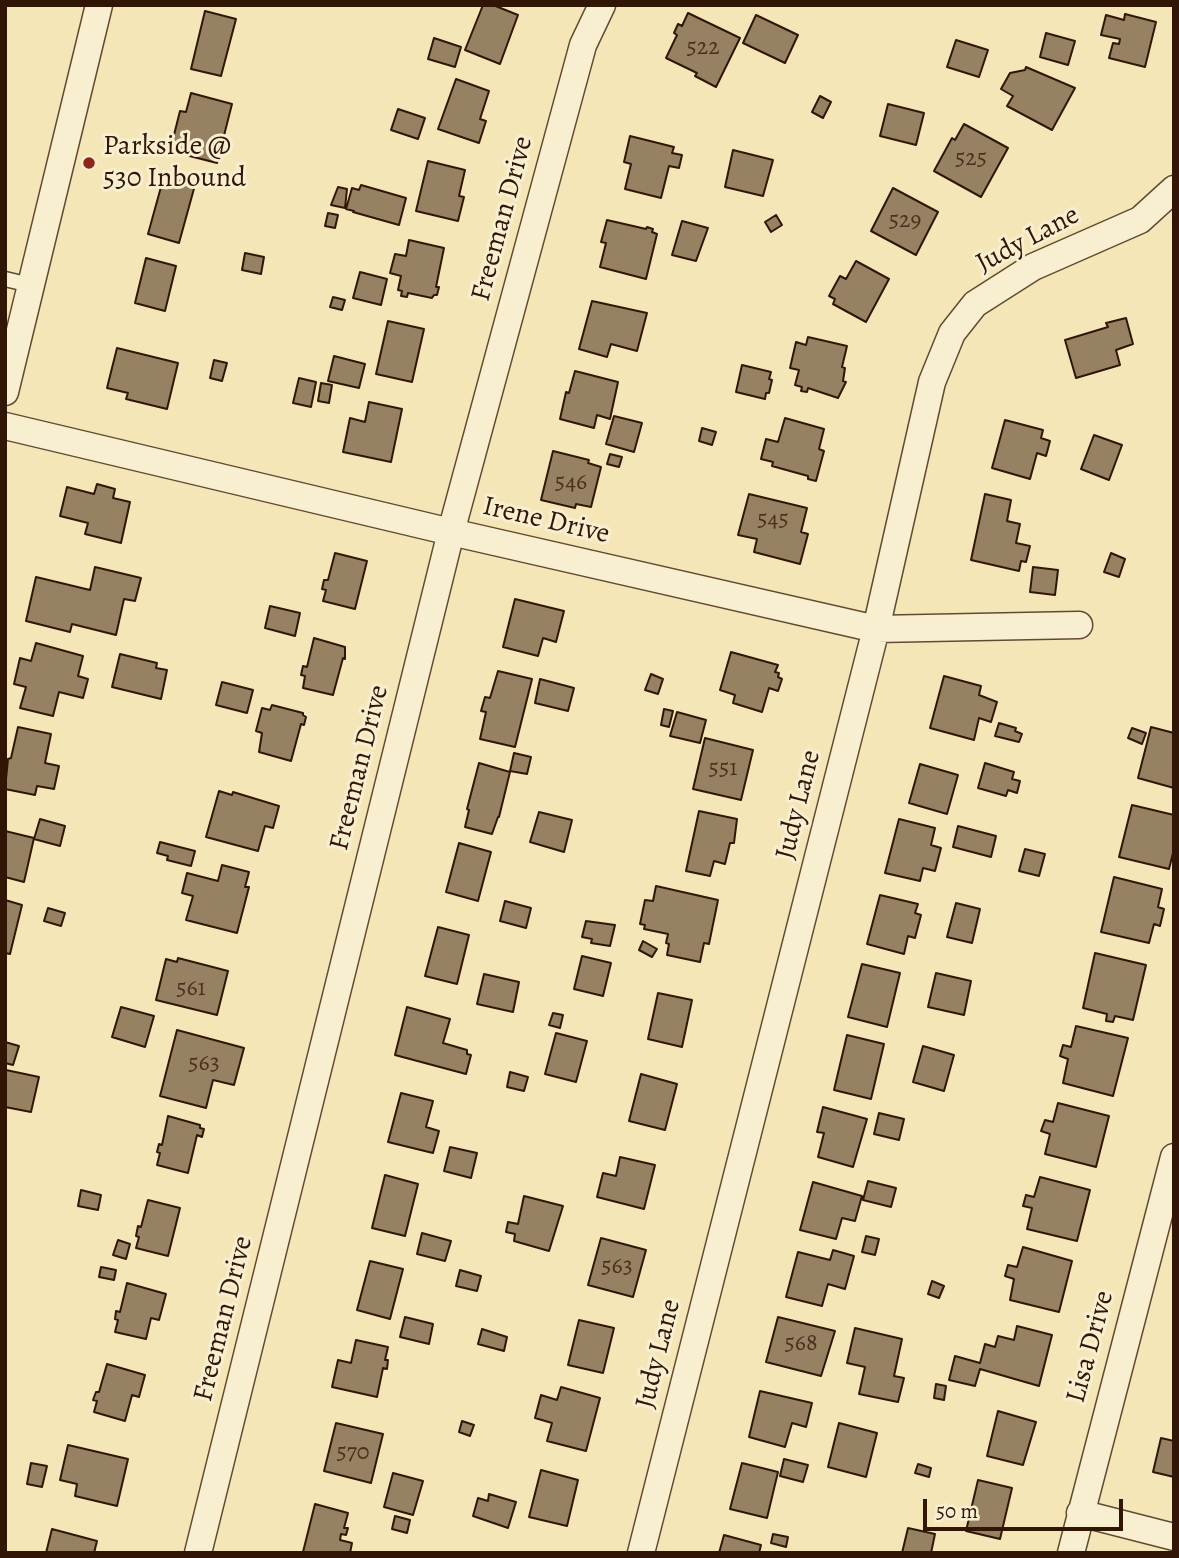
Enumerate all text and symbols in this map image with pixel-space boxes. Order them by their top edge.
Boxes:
house number: 522 [686,34,720,62]
place label: Parkside @ 530 Inbound [103,130,246,196]
street label: Freeman Drive [465,133,541,305]
house number: 525 [955,145,987,173]
marker: Parkside @ 530 Inbound [81,155,97,171]
street label: Judy Lane [971,199,1085,281]
house number: 529 [889,207,921,235]
house number: 546 [555,469,587,497]
street label: Irene Drive [479,490,613,552]
house number: 545 [757,506,789,534]
street label: Freeman Drive [323,682,397,854]
street label: Judy Lane [769,747,829,863]
house number: 551 [709,755,737,783]
house number: 561 [176,975,206,1003]
house number: 563 [188,1050,220,1078]
street label: Freeman Drive [187,1233,261,1405]
house number: 563 [601,1253,633,1281]
street label: Lisa Drive [1060,1287,1122,1407]
street label: Judy Lane [629,1296,689,1412]
house number: 568 [784,1330,818,1358]
house number: 570 [336,1439,370,1467]
scale bar [927,1484,1126,1528]
text: 50 m [936,1497,978,1525]

